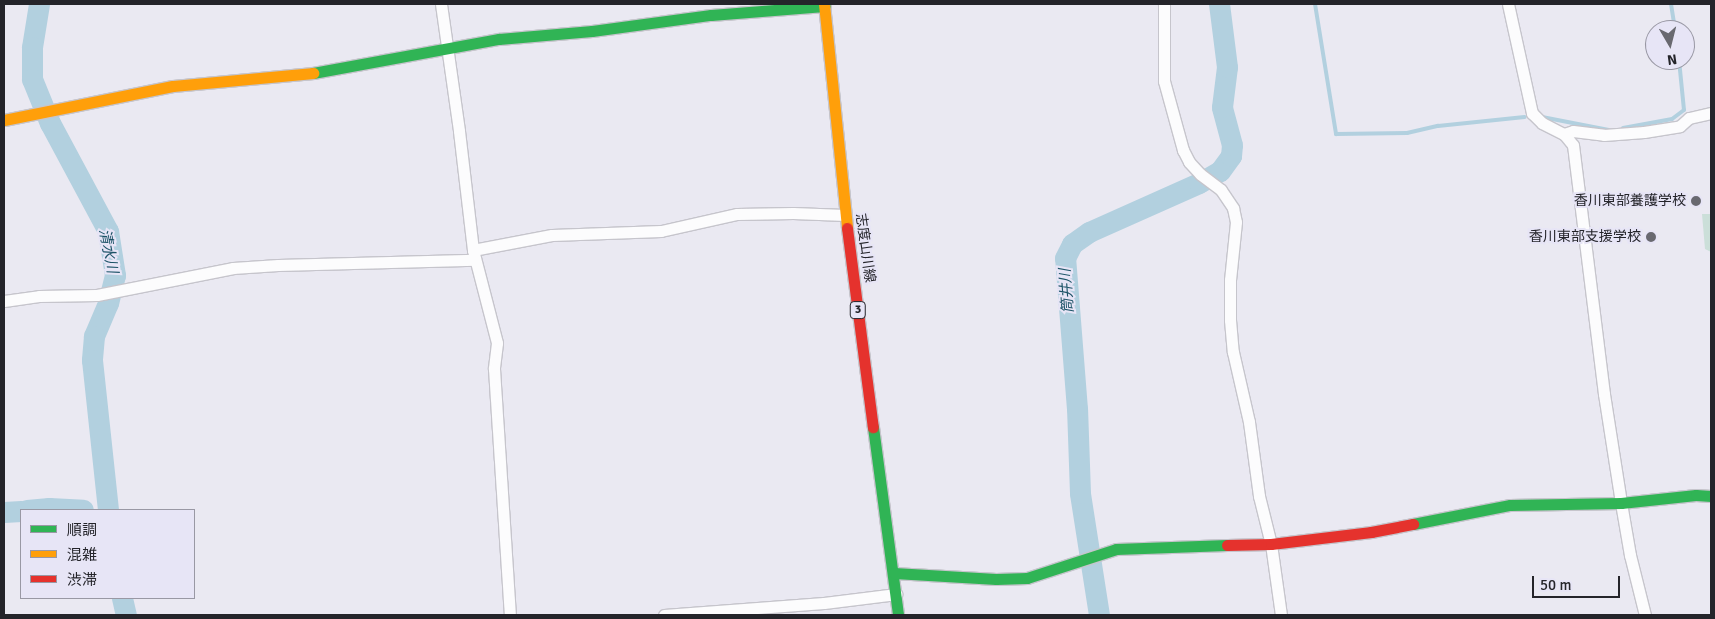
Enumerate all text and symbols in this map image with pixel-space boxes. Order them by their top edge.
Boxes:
north arrow [1645,20,1695,70]
text: N [1666,50,1678,68]
place label: 香川東部養護学校 [1574,193,1686,209]
marker: 香川東部養護学校 [1690,195,1702,207]
street label: 志度山川線 [852,212,878,284]
water label: 清水川 [95,227,121,275]
place label: 香川東部支援学校 [1529,229,1641,245]
marker: 香川東部支援学校 [1645,231,1657,243]
water label: 筒井川 [1056,268,1078,314]
road number: 3 [849,300,867,320]
legend [20,509,195,599]
text: 順調 [67,521,97,539]
text: 混雑 [67,546,97,564]
scale bar [1535,566,1622,598]
text: 渋滞 [67,571,97,589]
text: 50 m [1540,576,1571,594]

